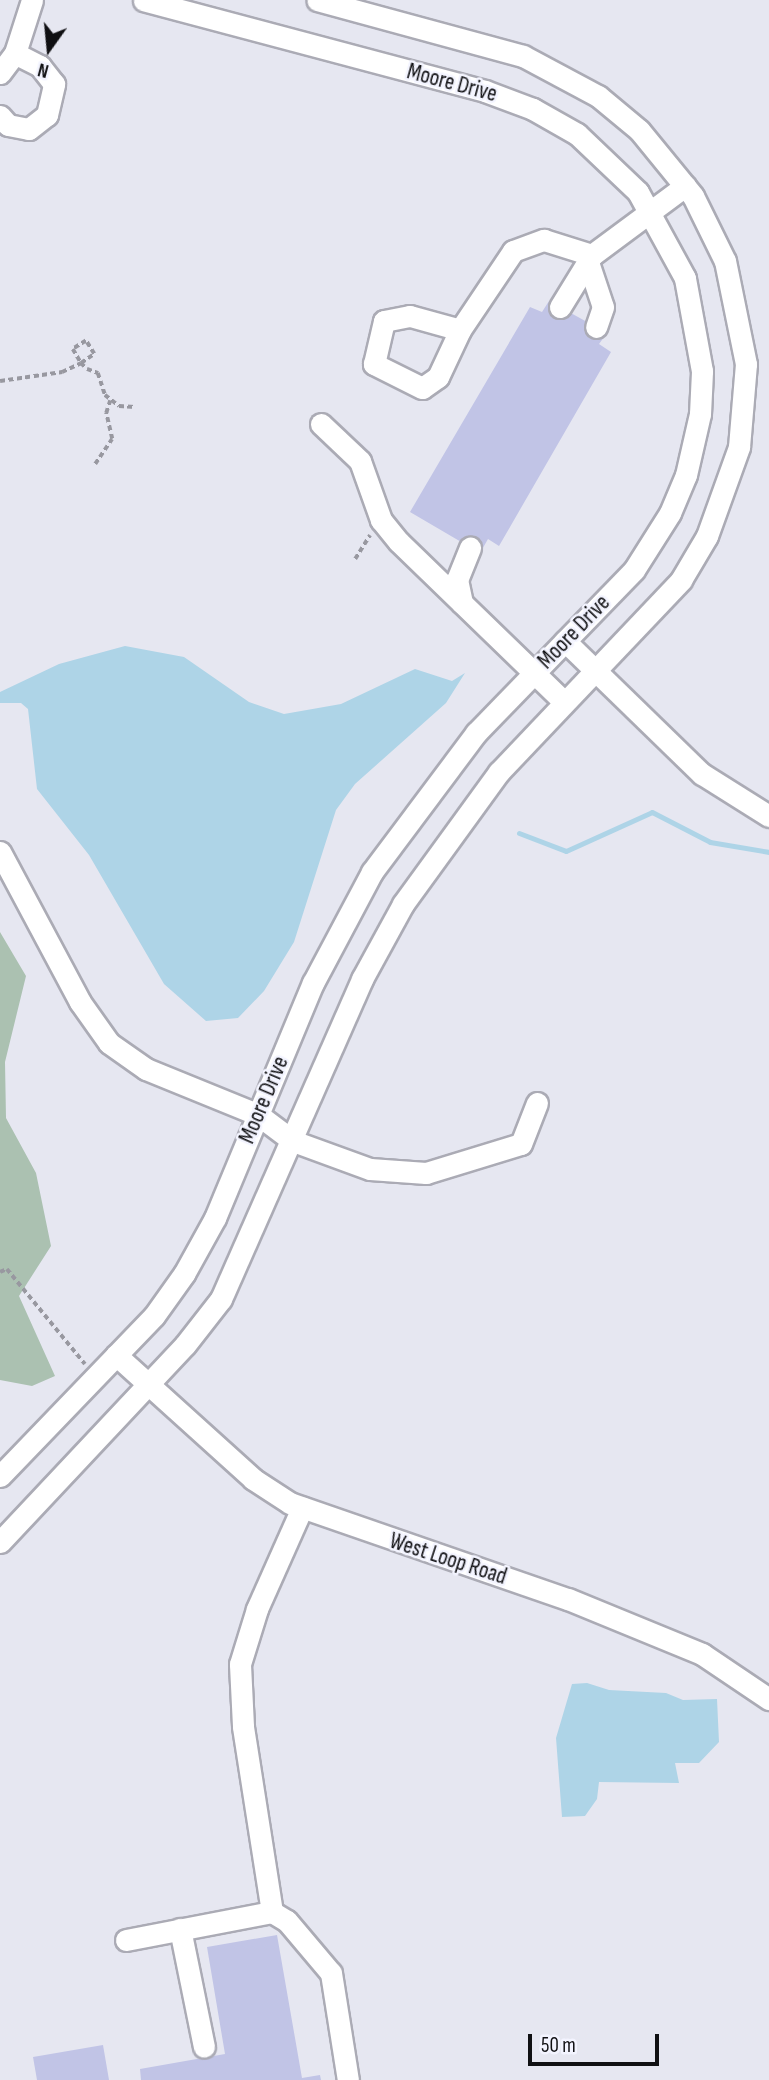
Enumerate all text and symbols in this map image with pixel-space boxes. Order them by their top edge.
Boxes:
north arrow [14,14,84,84]
text: N [36,57,51,82]
street label: Moore Drive [404,58,500,108]
street label: Moore Drive [532,589,616,675]
street label: Moore Drive [233,1052,295,1148]
street label: West Loop Road [386,1527,510,1591]
scale bar [531,2021,662,2064]
text: 50 m [541,2033,576,2058]

